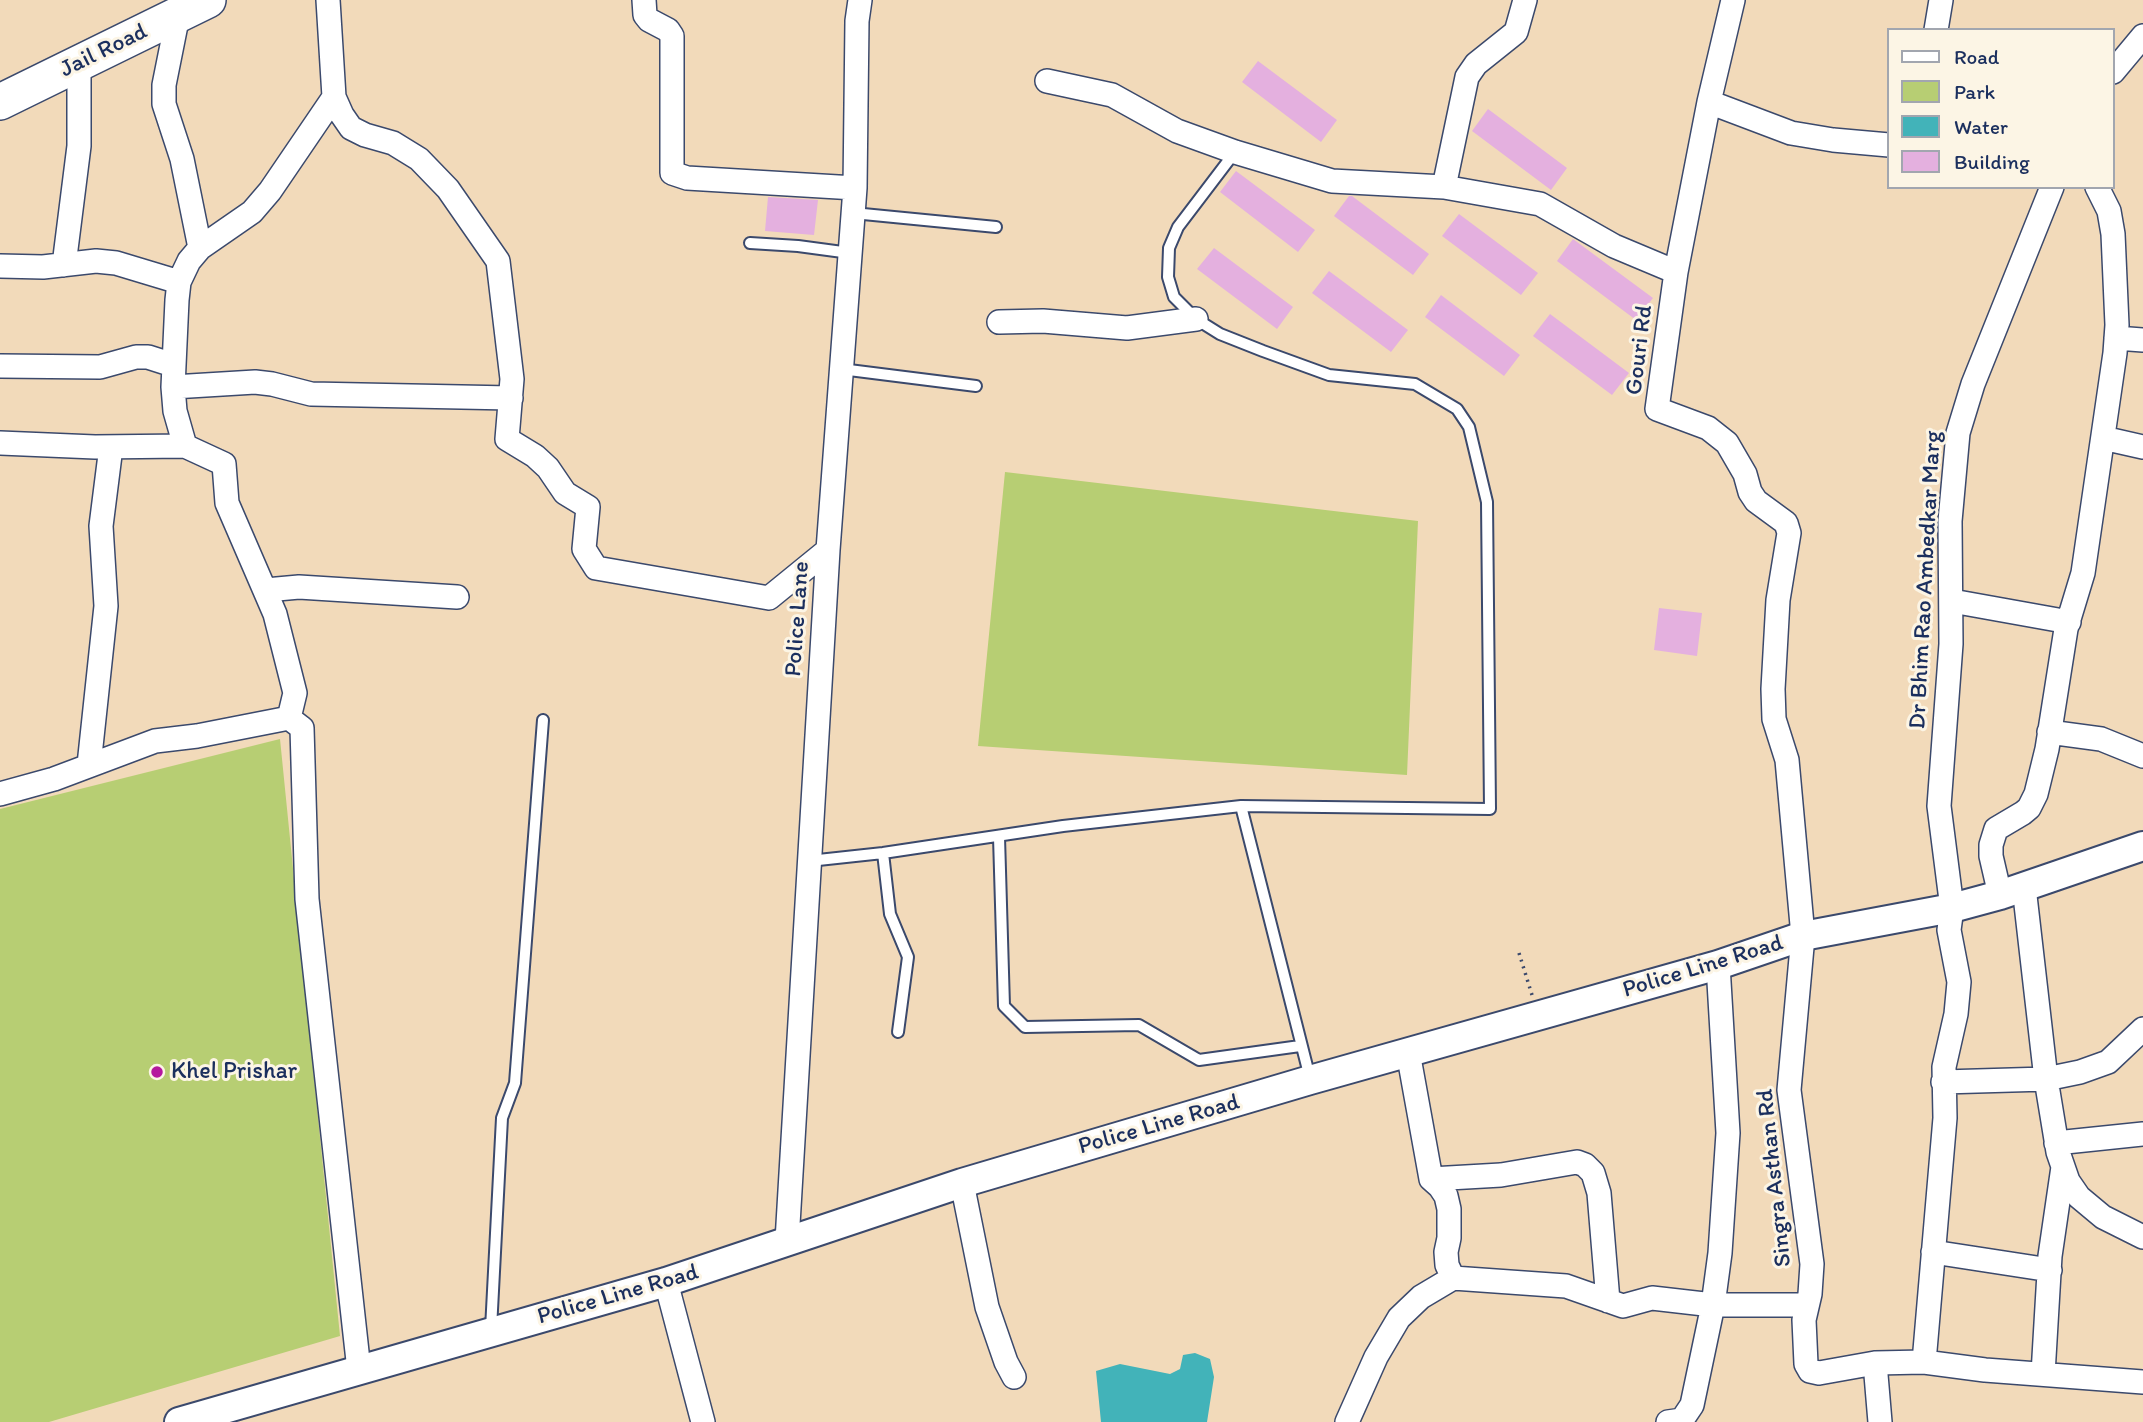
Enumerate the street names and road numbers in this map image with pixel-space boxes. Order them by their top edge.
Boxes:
street label: Jail Road [56,18,152,84]
street label: Gouri Rd [1620,303,1660,397]
street label: Dr Bhim Rao Ambedkar Marg [1904,430,1948,730]
street label: Police Lane [780,560,816,678]
street label: Police Line Road [1619,929,1787,1005]
street label: Police Line Road [1075,1088,1243,1162]
street label: Singra Asthan Rd [1751,1088,1799,1268]
street label: Police Line Road [534,1258,702,1332]

